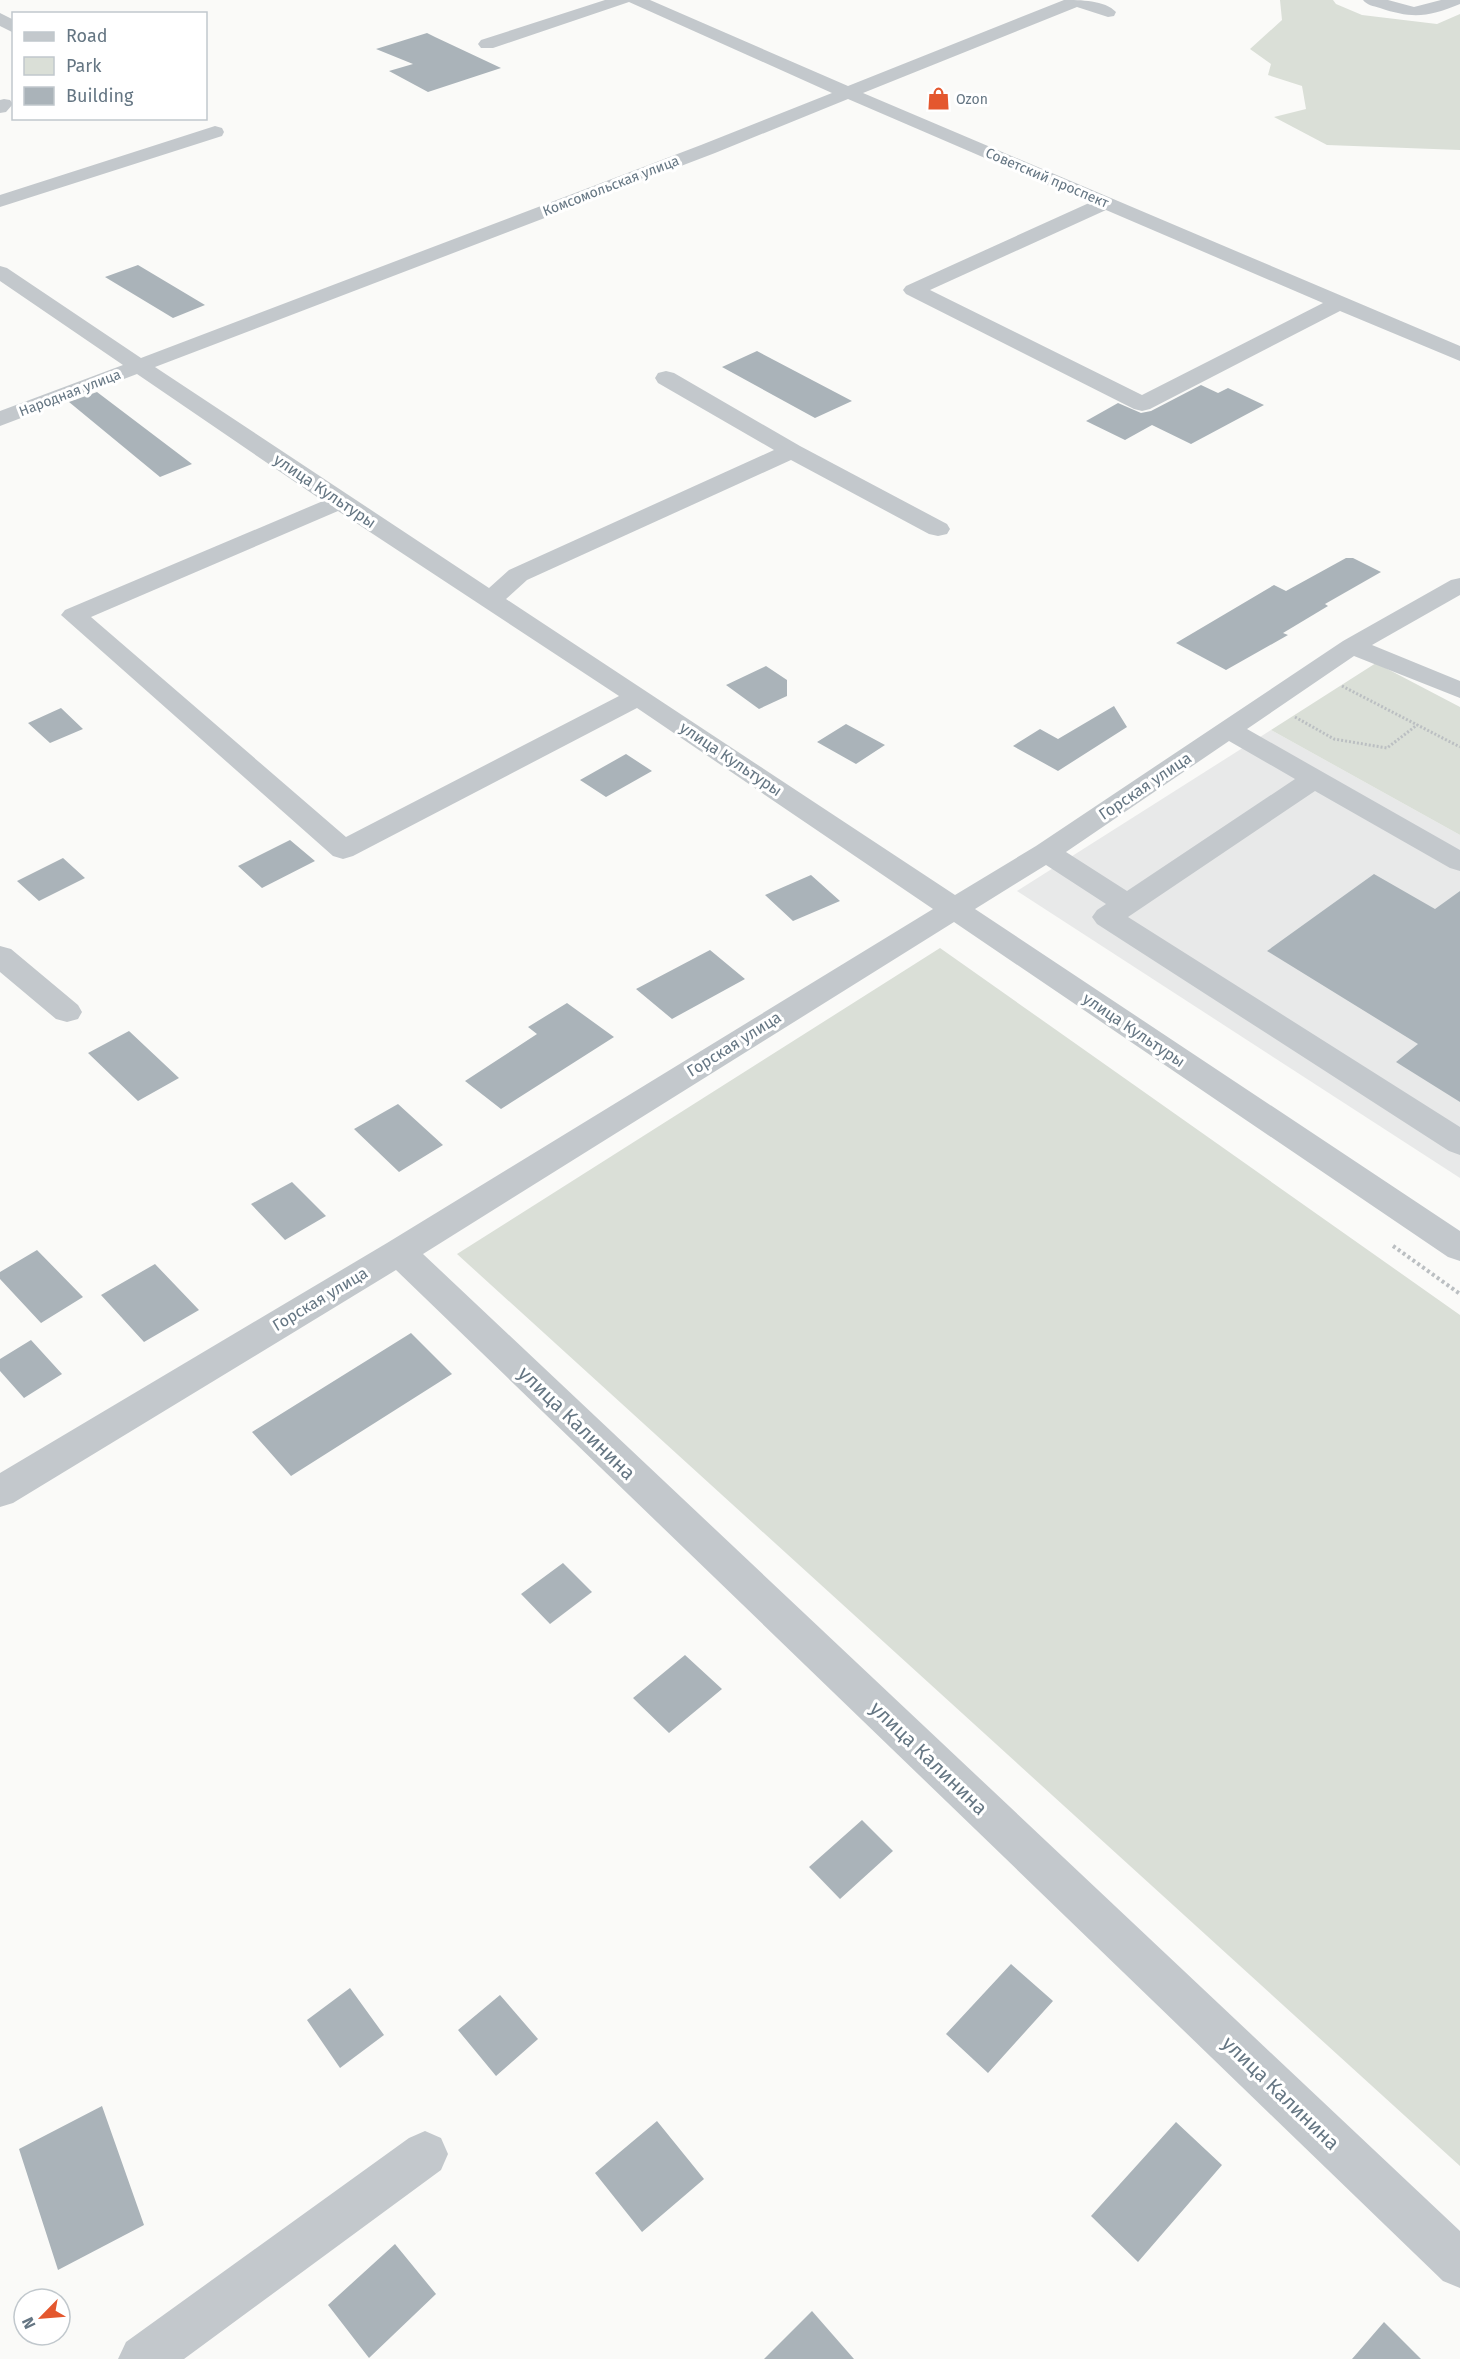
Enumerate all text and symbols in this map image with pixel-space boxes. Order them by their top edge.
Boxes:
legend [12,12,207,120]
text: Road [66,25,108,47]
text: Park [66,55,102,77]
text: Building [66,85,134,107]
shop icon: Ozon [925,86,951,112]
place label: Ozon [956,91,988,108]
street label: Советский проспект [983,144,1112,212]
street label: Комсомольская улица [540,152,682,220]
street label: Народная улица [17,366,123,420]
street label: улица Культуры [270,450,380,532]
street label: улица Культуры [676,718,786,800]
street label: Горская улица [1095,748,1195,824]
street label: улица Культуры [1079,989,1189,1071]
street label: Горская улица [683,1007,785,1081]
street label: Горская улица [269,1263,371,1335]
street label: улица Калинина [513,1361,641,1485]
street label: улица Калинина [865,1696,993,1820]
street label: улица Калинина [1217,2031,1345,2155]
north arrow [12,2287,72,2347]
text: N [18,2314,40,2332]

